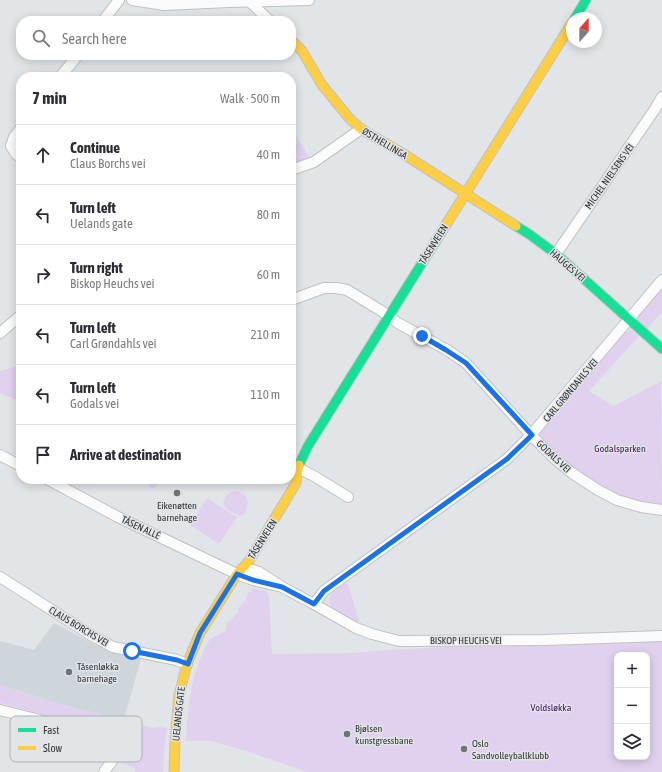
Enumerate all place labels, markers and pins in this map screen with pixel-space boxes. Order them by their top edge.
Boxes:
marker: Eikenøtten barnehage [172,488,182,498]
place label: Eikenøtten barnehage [157,500,197,523]
place label: Tåsenløkka barnehage [77,661,119,684]
marker: Tåsenløkka barnehage [64,667,74,677]
place label: Bjølsen kunstgressbane [355,723,414,746]
marker: Bjølsen kunstgressbane [342,729,352,739]
place label: Oslo Sandvolleyballklubb [472,738,549,761]
marker: Oslo Sandvolleyballklubb [459,744,469,754]

